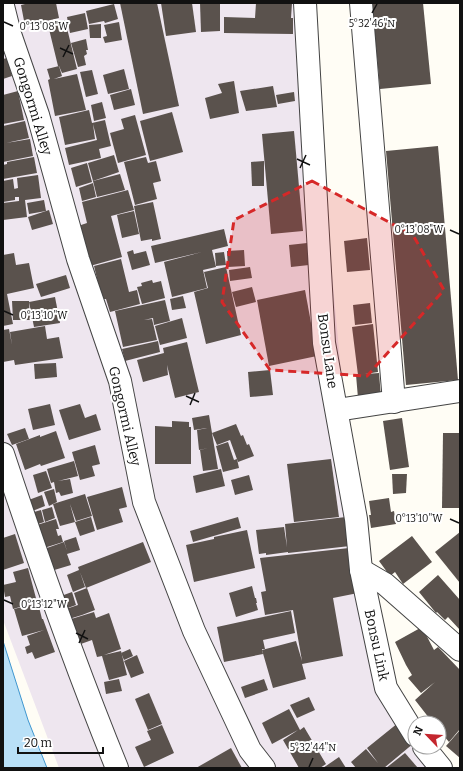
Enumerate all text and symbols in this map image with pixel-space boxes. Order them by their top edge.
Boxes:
text: 5°32'46"N [349,18,395,30]
text: 0°13'08"W [20,21,69,33]
street label: Gongormi Alley [10,55,56,158]
text: 0°13'08"W [395,224,444,236]
text: 0°13'10"W [20,310,68,322]
street label: Bonsu Lane [314,312,341,390]
street label: Gongormi Alley [105,365,144,468]
text: 0°13'10"W [395,513,443,525]
text: 0°13'12"W [21,599,68,611]
street label: Bonsu Link [361,608,392,682]
north arrow [407,715,447,755]
text: N [411,724,426,738]
scale bar [18,729,103,755]
text: 20 m [24,736,53,750]
text: 5°32'44"N [290,742,336,754]

